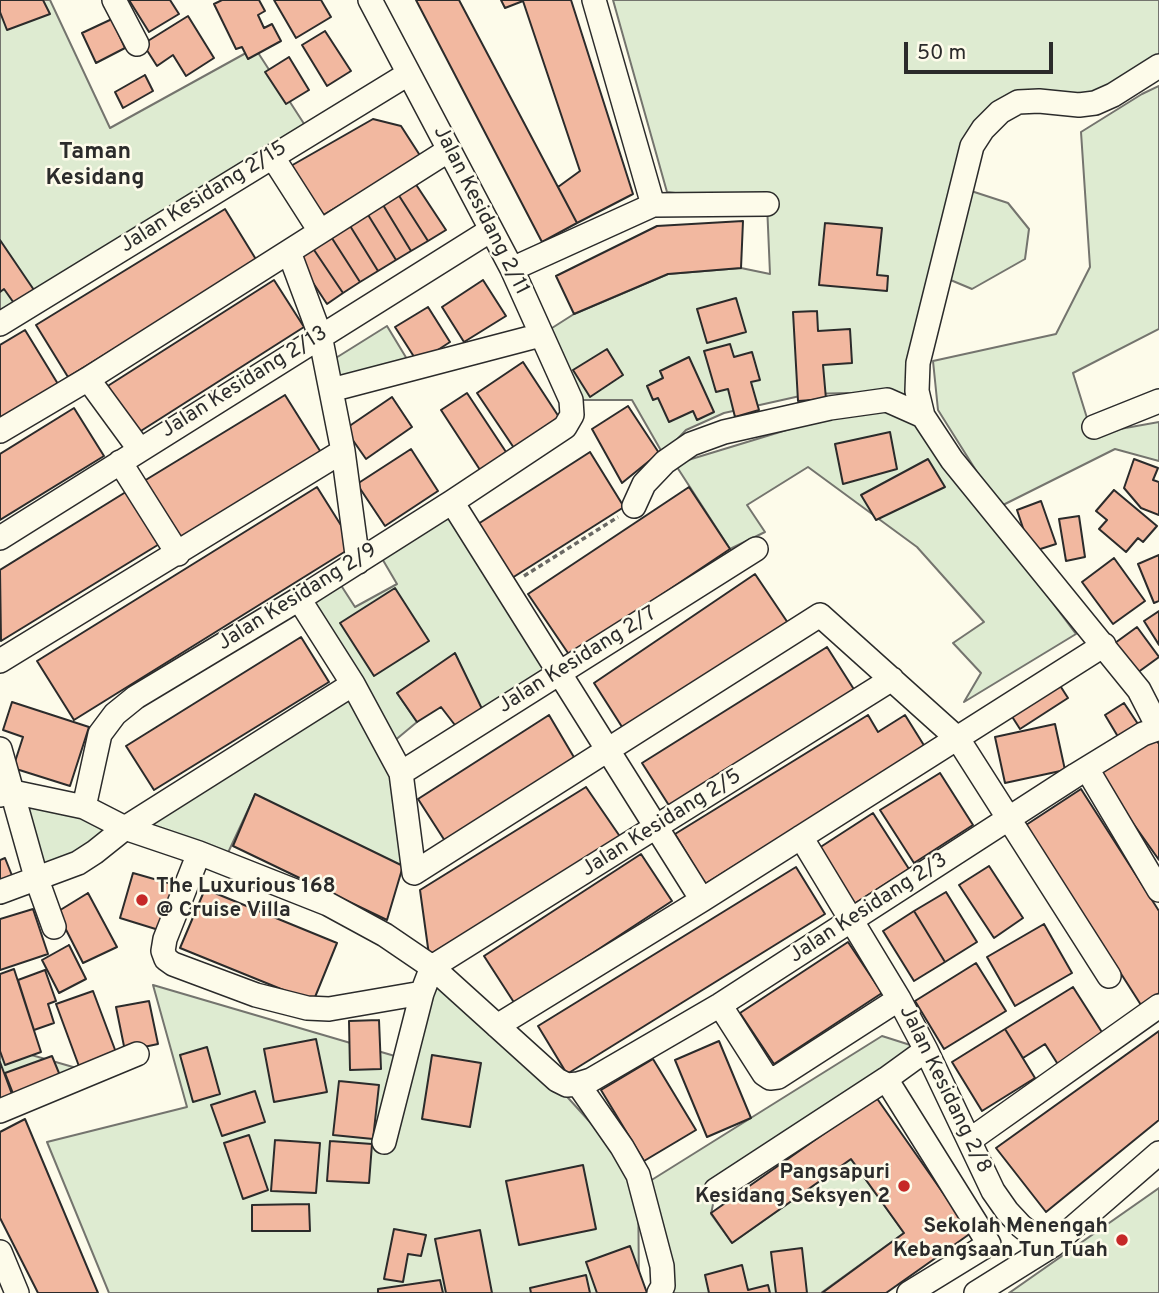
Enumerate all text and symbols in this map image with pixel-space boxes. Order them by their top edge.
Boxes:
scale bar [907,28,1056,72]
text: 50 m [917,40,966,67]
street label: Jalan Kesidang 2/11 [426,122,534,300]
street label: Jalan Kesidang 2/15 [116,137,292,259]
district label: Taman Kesidang [46,139,144,193]
street label: Jalan Kesidang 2/13 [157,322,333,444]
street label: Jalan Kesidang 2/9 [214,539,382,657]
street label: Jalan Kesidang 2/7 [494,602,662,720]
street label: Jalan Kesidang 2/5 [577,765,747,883]
street label: Jalan Kesidang 2/3 [785,848,953,970]
place label: The Luxurious 168 @ Cruise Villa [156,875,336,925]
marker: The Luxurious 168 @ Cruise Villa [134,892,150,908]
street label: Jalan Kesidang 2/8 [892,1002,996,1178]
place label: Pangsapuri Kesidang Seksyen 2 [695,1161,890,1211]
marker: Pangsapuri Kesidang Seksyen 2 [896,1178,912,1194]
place label: Sekolah Menengah Kebangsaan Tun Tuah [893,1215,1108,1265]
marker: Sekolah Menengah Kebangsaan Tun Tuah [1114,1232,1130,1248]

